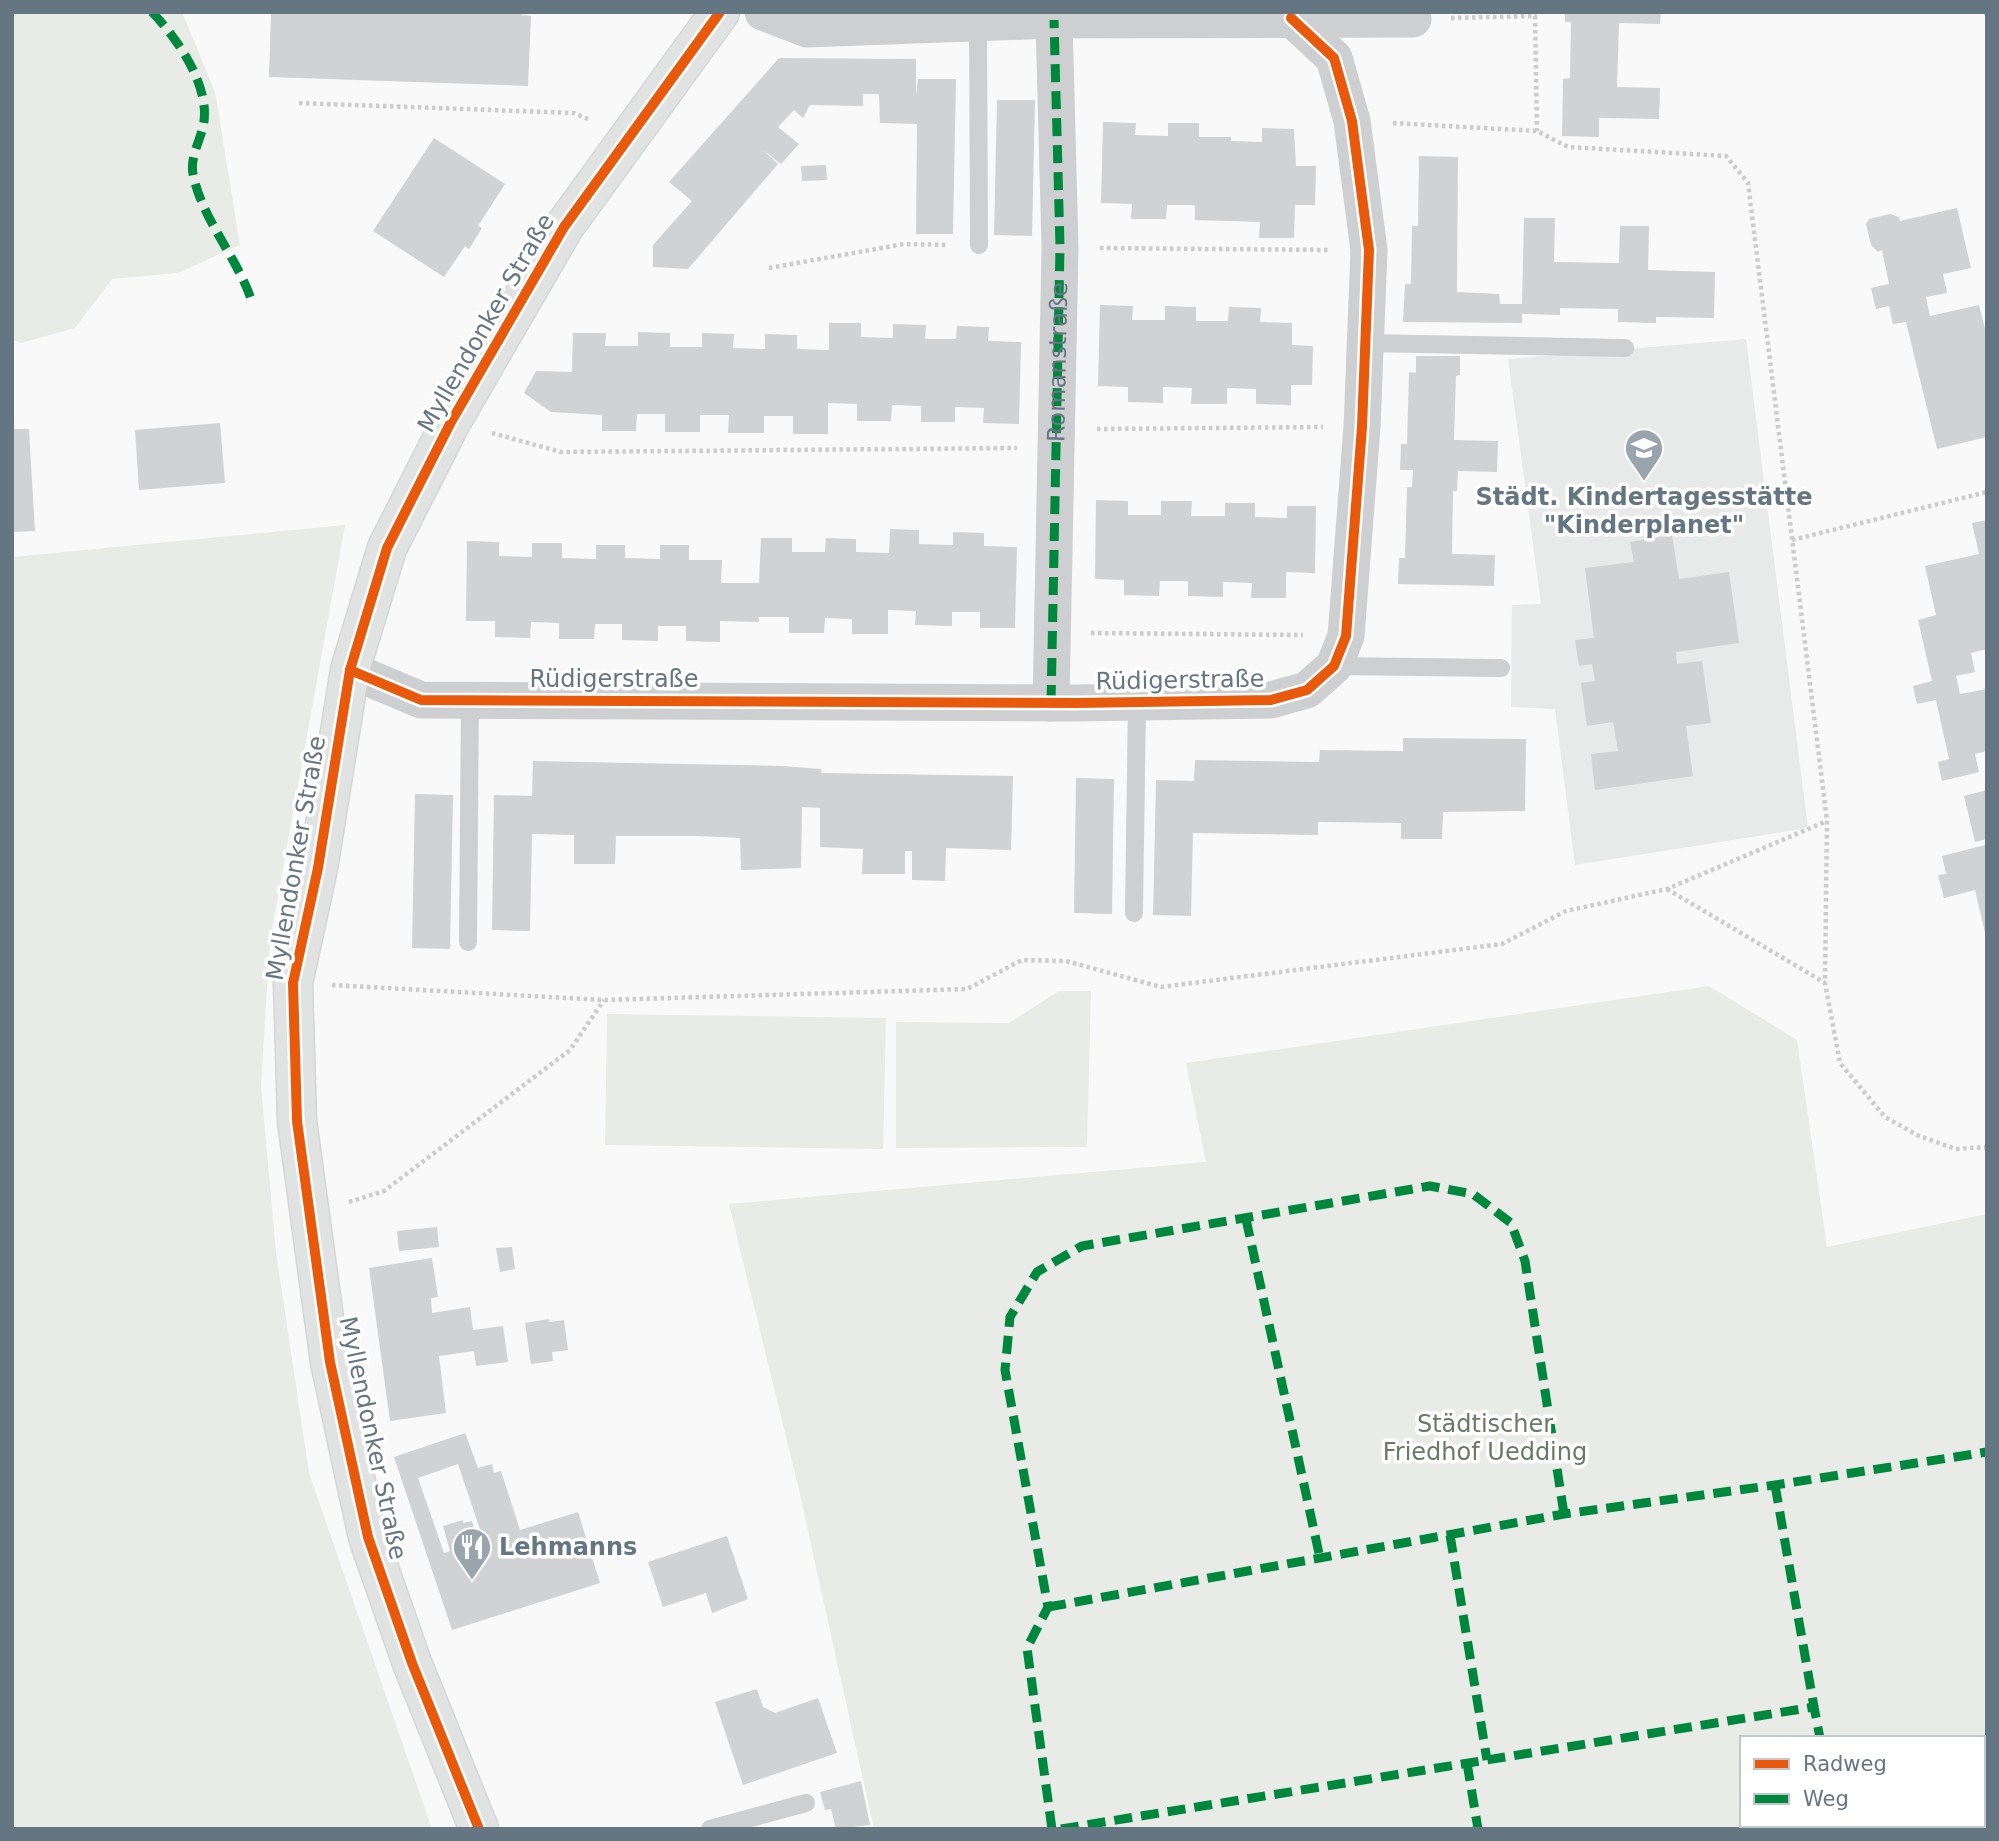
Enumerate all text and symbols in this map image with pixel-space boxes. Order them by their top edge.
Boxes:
street label: Myllendonker Straße [412,209,560,437]
street label: Romanstraße [1042,282,1073,442]
school or university icon: Städt. Kindertagesstätte "Kinderplanet" [1623,427,1665,482]
place label: Städt. Kindertagesstätte "Kinderplanet" [1476,483,1812,539]
street label: Rüdigerstraße [530,665,698,693]
street label: Rüdigerstraße [1095,665,1265,695]
street label: Myllendonker Straße [261,734,331,982]
street label: Myllendonker Straße [334,1314,412,1562]
park label: Städtischer Friedhof Uedding [1383,1410,1587,1466]
restaurant icon: Lehmanns [451,1526,493,1581]
place label: Lehmanns [499,1533,637,1561]
legend [1740,1736,1985,1827]
text: Radweg [1803,1752,1887,1776]
text: Weg [1803,1787,1849,1811]

